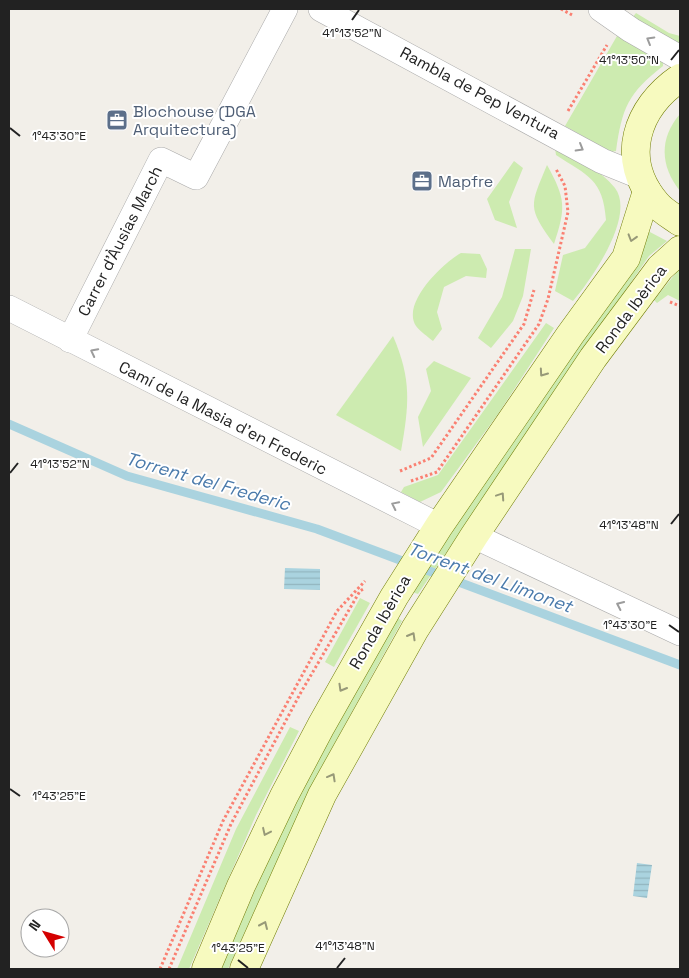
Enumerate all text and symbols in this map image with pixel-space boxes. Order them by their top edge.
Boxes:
text: 41°13'52"N [322,25,382,41]
one-way arrow [646,37,655,47]
street label: Rambla de Pep Ventura [396,42,564,144]
text: 41°13'50"N [599,52,659,68]
place label: Blochouse (DGA Arquitectura) [133,101,256,140]
office icon: Blochouse (DGA Arquitectura) [105,108,129,132]
text: 1°43'30"E [32,128,86,144]
one-way arrow [575,142,584,152]
street label: Carrer d'Àusias March [73,162,167,320]
office icon: Mapfre [410,169,434,193]
place label: Mapfre [438,171,493,192]
one-way arrow [628,233,638,241]
street label: Ronda Ibèrica [591,260,671,358]
one-way arrow [90,348,99,358]
street label: Camí de la Masia d'en Frederic [115,356,331,480]
one-way arrow [540,367,549,377]
water label: Torrent del Frederic [123,447,294,516]
text: 41°13'52"N [30,456,90,472]
one-way arrow [495,492,504,501]
one-way arrow [391,500,400,511]
text: 41°13'48"N [599,517,659,533]
water label: Torrent del Llimonet [404,536,577,618]
street label: Ronda Ibèrica [344,571,416,673]
one-way arrow [616,601,625,612]
text: 1°43'30"E [603,617,657,633]
one-way arrow [406,632,416,641]
one-way arrow [338,683,348,692]
one-way arrow [326,774,336,783]
text: 1°43'25"E [32,788,86,804]
one-way arrow [262,827,273,836]
north arrow [20,908,70,958]
text: N [25,916,45,934]
one-way arrow [258,921,269,930]
text: 41°13'48"N [315,938,375,954]
text: 1°43'25"E [211,940,265,956]

